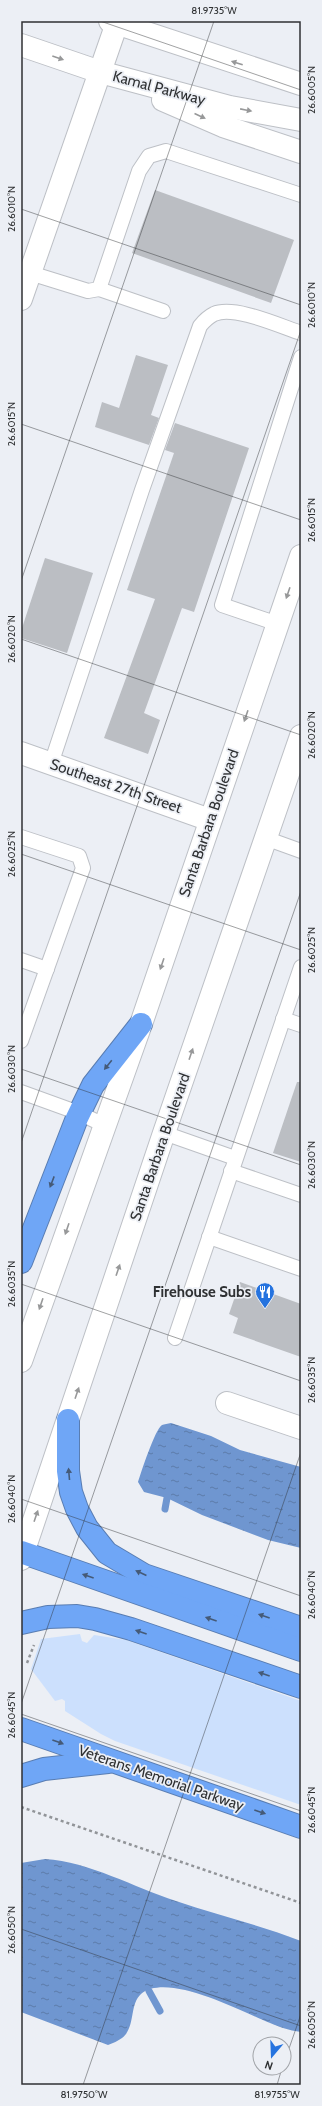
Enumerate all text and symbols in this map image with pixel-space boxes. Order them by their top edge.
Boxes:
text: 81.9735°W [191,4,237,17]
one-way arrow [52,55,64,61]
one-way arrow [231,60,243,66]
text: 26.6005°N [305,66,318,114]
street label: Kamal Parkway [111,67,208,109]
one-way arrow [240,107,252,113]
one-way arrow [194,113,205,119]
text: 26.6010°N [5,186,18,232]
text: 26.6010°N [305,282,318,328]
text: 26.6015°N [5,402,18,446]
text: 26.6015°N [305,498,318,542]
one-way arrow [285,588,291,600]
text: 26.6020°N [5,615,18,663]
one-way arrow [243,711,249,723]
text: 26.6020°N [305,711,318,759]
street label: Santa Barbara Boulevard [175,747,243,899]
street label: Southeast 27th Street [48,755,184,817]
text: 26.6025°N [5,831,18,877]
text: 26.6025°N [305,927,318,973]
one-way arrow [158,958,164,970]
text: 26.6030°N [5,1045,18,1093]
one-way arrow [189,1047,195,1059]
one-way arrow [104,1060,113,1071]
street label: Santa Barbara Boulevard [126,1071,194,1223]
text: 26.6030°N [305,1141,318,1189]
one-way arrow [49,1176,55,1188]
one-way arrow [64,1224,70,1236]
text: 26.6035°N [5,1261,18,1307]
one-way arrow [116,1263,122,1275]
restaurant icon: Firehouse Subs [254,1281,276,1309]
place label: Firehouse Subs [153,1283,251,1301]
one-way arrow [38,1299,44,1311]
text: 26.6035°N [305,1357,318,1403]
one-way arrow [74,1387,80,1399]
one-way arrow [65,1468,72,1480]
text: 26.6040°N [5,1475,18,1523]
one-way arrow [33,1510,39,1522]
one-way arrow [136,1570,147,1576]
text: 26.6040°N [305,1571,318,1619]
one-way arrow [82,1573,94,1579]
one-way arrow [258,1612,270,1618]
one-way arrow [205,1616,217,1622]
one-way arrow [135,1629,147,1635]
one-way arrow [258,1671,270,1677]
text: 26.6045°N [5,1692,18,1738]
one-way arrow [52,1739,64,1745]
street label: Veterans Memorial Parkway [76,1741,247,1815]
text: 26.6045°N [305,1787,318,1833]
one-way arrow [254,1810,266,1816]
text: 26.6050°N [5,1906,18,1954]
text: 26.6050°N [305,2001,318,2049]
north arrow [252,2036,292,2076]
text: N [263,2058,275,2073]
text: 81.9750°W [61,2088,108,2101]
text: 81.9755°W [254,2088,300,2101]

